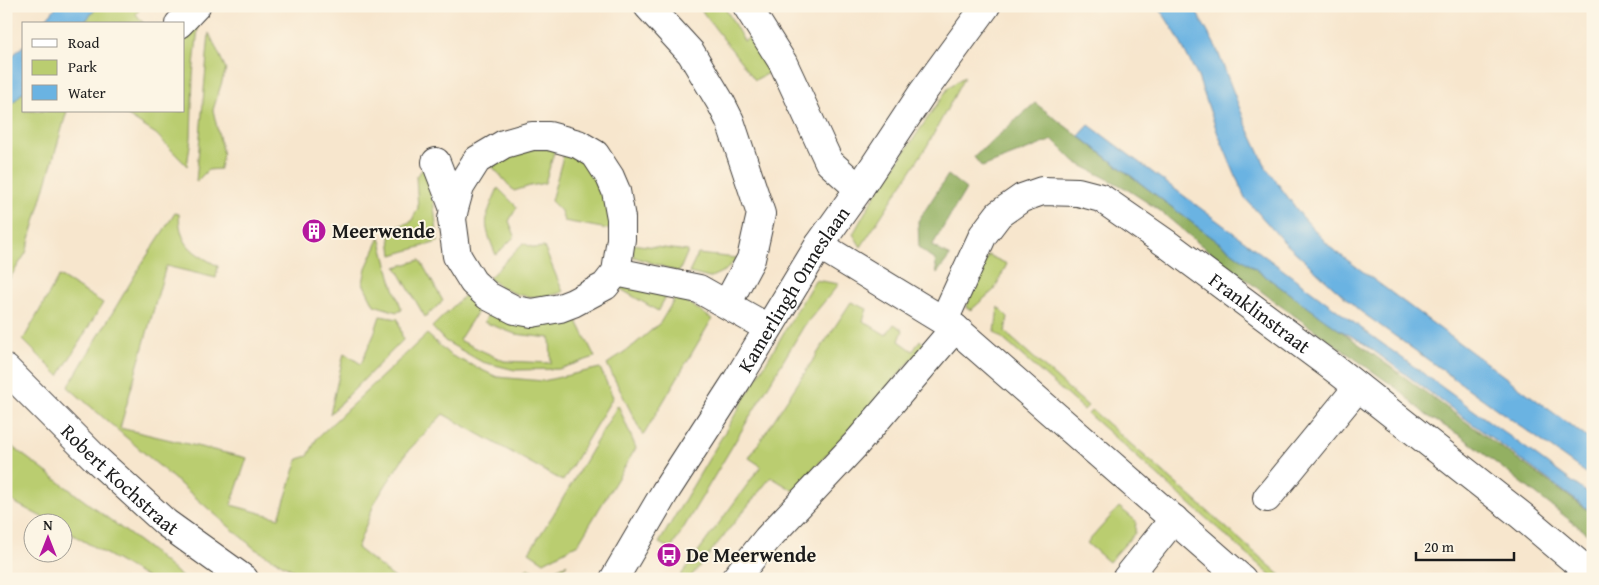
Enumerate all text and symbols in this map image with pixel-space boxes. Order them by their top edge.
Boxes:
legend [22,22,185,112]
text: Road [68,32,99,53]
text: Park [68,56,97,77]
text: Water [68,82,106,103]
street label: Kamerlingh Onneslaan [730,200,856,378]
place label: Meerwende [332,216,435,245]
building icon: Meerwende [301,218,327,244]
street label: Franklinstraat [1203,265,1317,360]
street label: Robert Kochstraat [55,417,185,542]
north arrow [22,512,72,562]
text: N [43,515,53,535]
scale bar [1416,530,1514,562]
text: 20 m [1424,536,1455,557]
place label: De Meerwende [686,540,816,569]
bus stop icon: De Meerwende [656,542,682,568]

